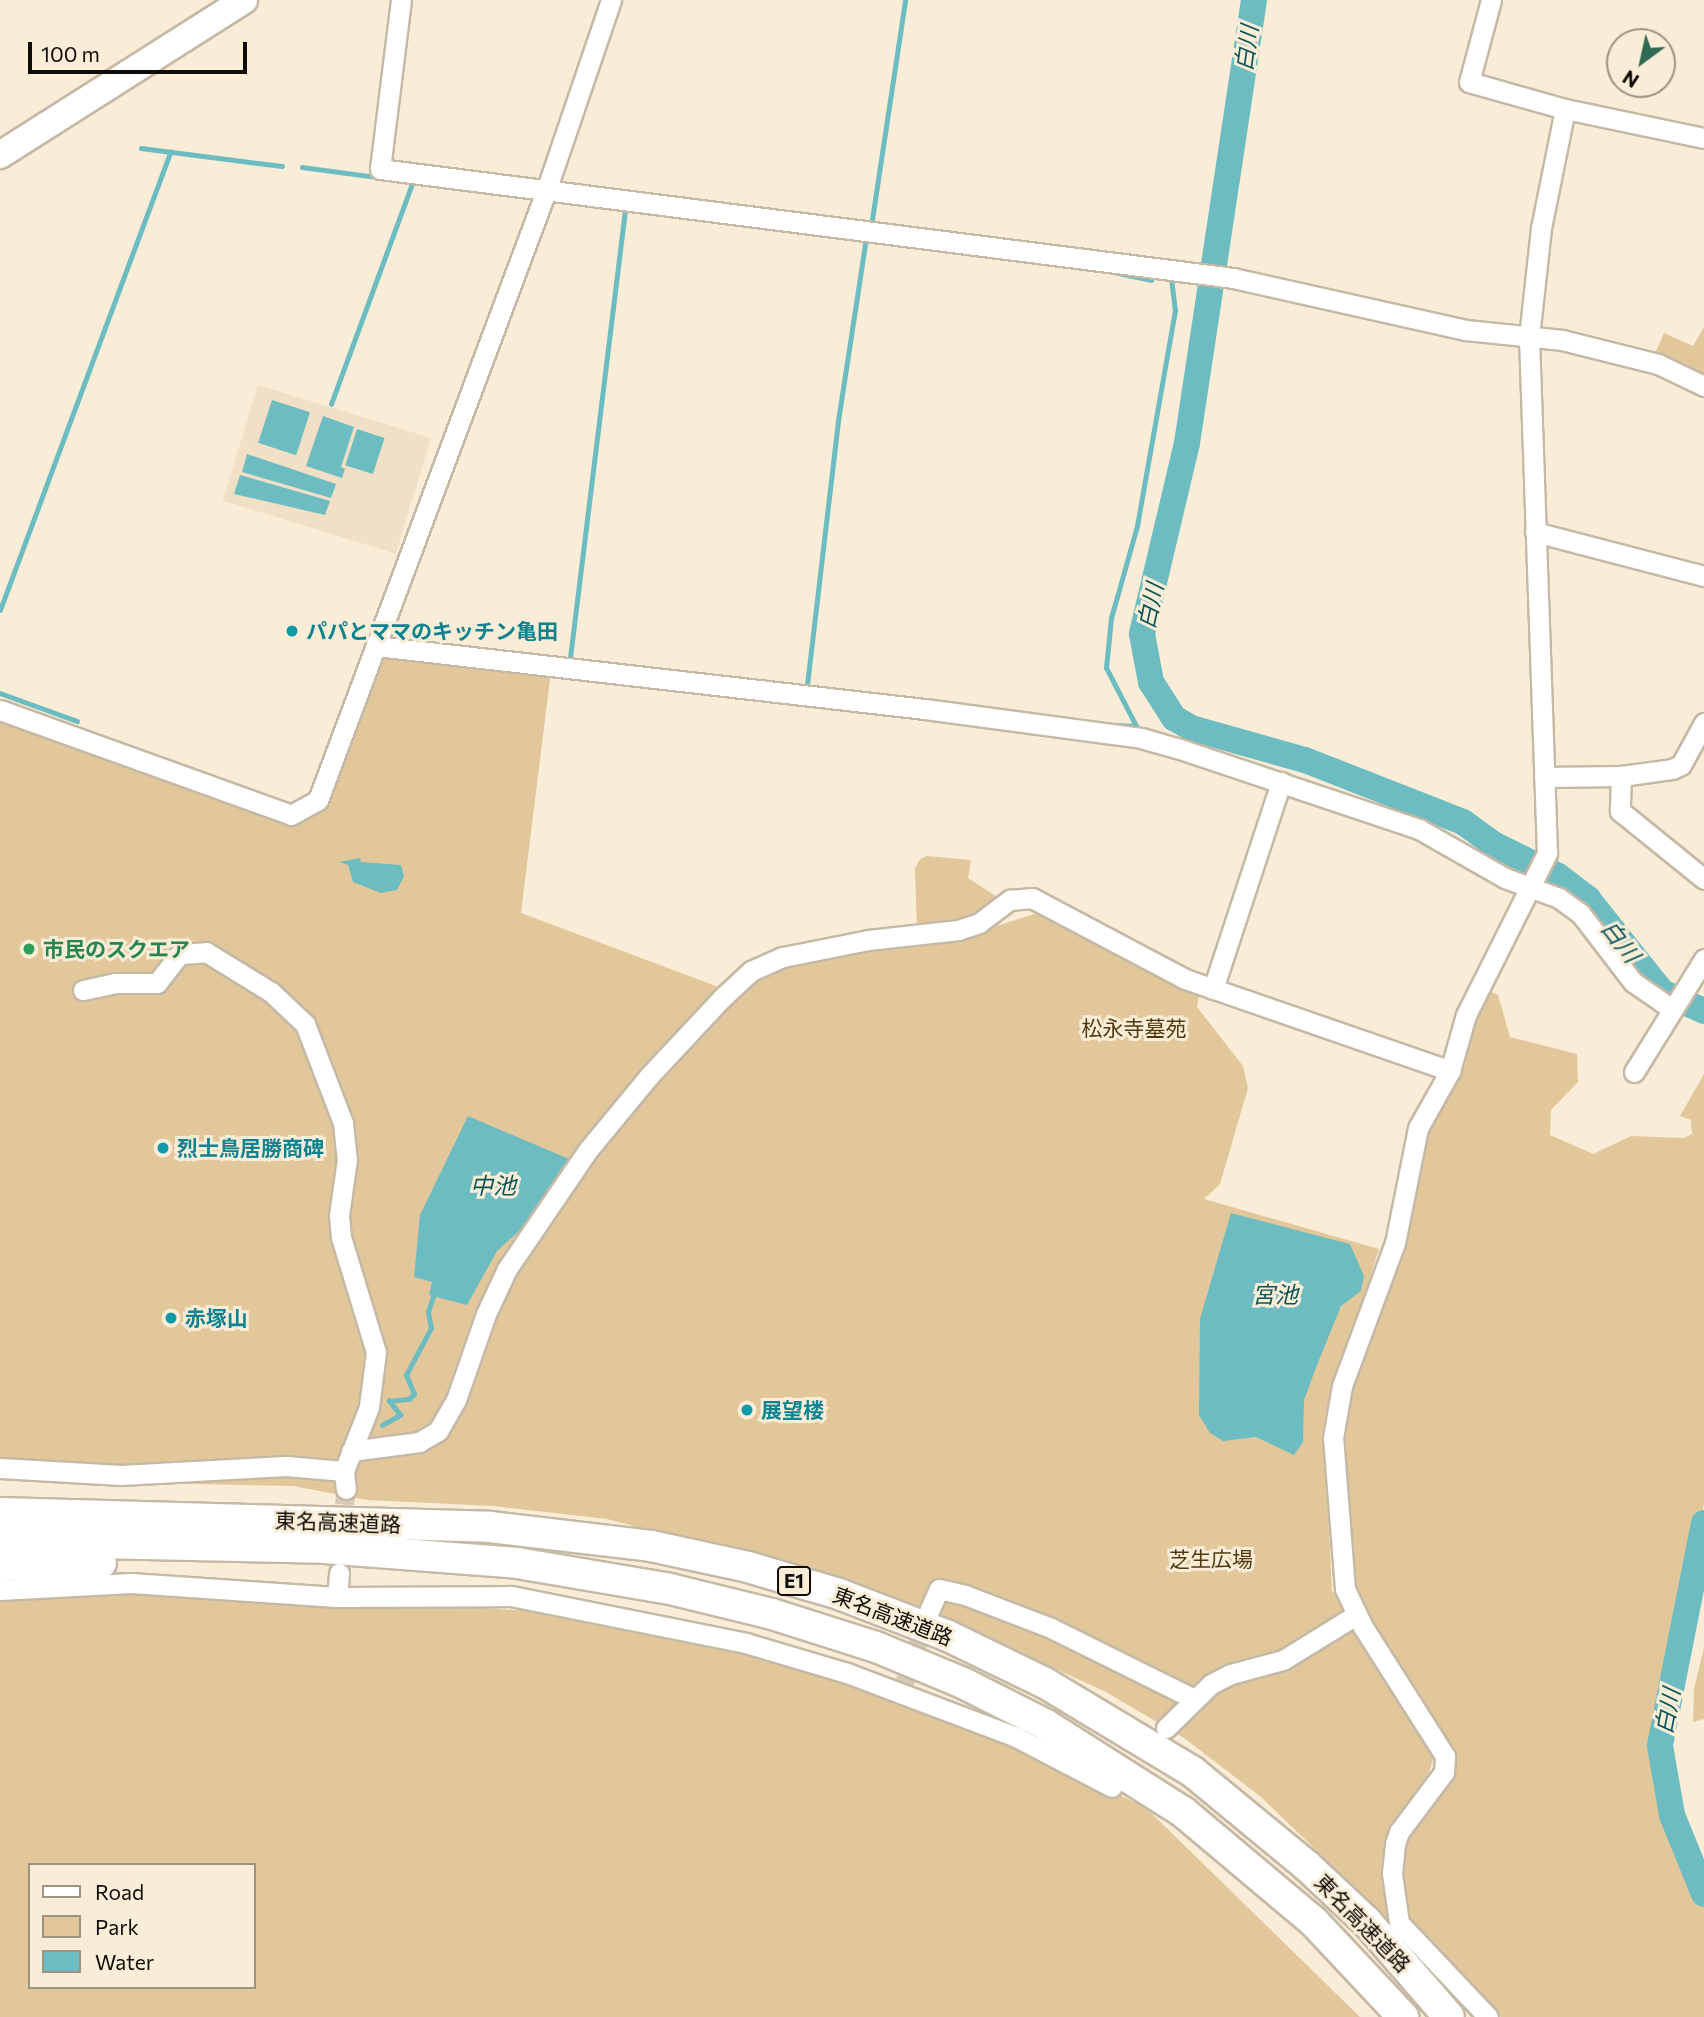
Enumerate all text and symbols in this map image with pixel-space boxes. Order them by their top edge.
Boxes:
water label: 白川 [1229,23,1263,73]
scale bar [32,28,250,72]
north arrow [1606,28,1676,98]
text: 100 m [41,41,100,66]
text: N [1618,66,1643,93]
water label: 白川 [1132,581,1168,631]
place label: パパとママのキッチン亀田 [306,618,558,644]
marker: パパとママのキッチン亀田 [284,623,300,639]
water label: 白川 [1596,914,1646,968]
place label: 市民のスクエア [43,936,190,962]
marker: 市民のスクエア [21,941,37,957]
park label: 松永寺墓苑 [1082,1015,1186,1041]
place label: 烈士鳥居勝商碑 [177,1135,324,1161]
marker: 烈士鳥居勝商碑 [155,1140,171,1156]
water label: 中池 [470,1171,516,1199]
water label: 宮池 [1252,1280,1298,1308]
place label: 赤塚山 [185,1305,248,1331]
marker: 赤塚山 [163,1310,179,1326]
place label: 展望楼 [761,1397,824,1423]
marker: 展望楼 [739,1402,755,1418]
street label: 東名高速道路 [275,1507,401,1537]
park label: 芝生広場 [1169,1546,1253,1572]
road number: E1 [776,1566,812,1596]
street label: 東名高速道路 [830,1582,956,1650]
water label: 白川 [1649,1686,1685,1736]
legend [28,1863,256,1989]
street label: 東名高速道路 [1310,1869,1416,1977]
text: Road [95,1879,144,1904]
text: Park [95,1914,139,1939]
text: Water [95,1949,154,1974]

